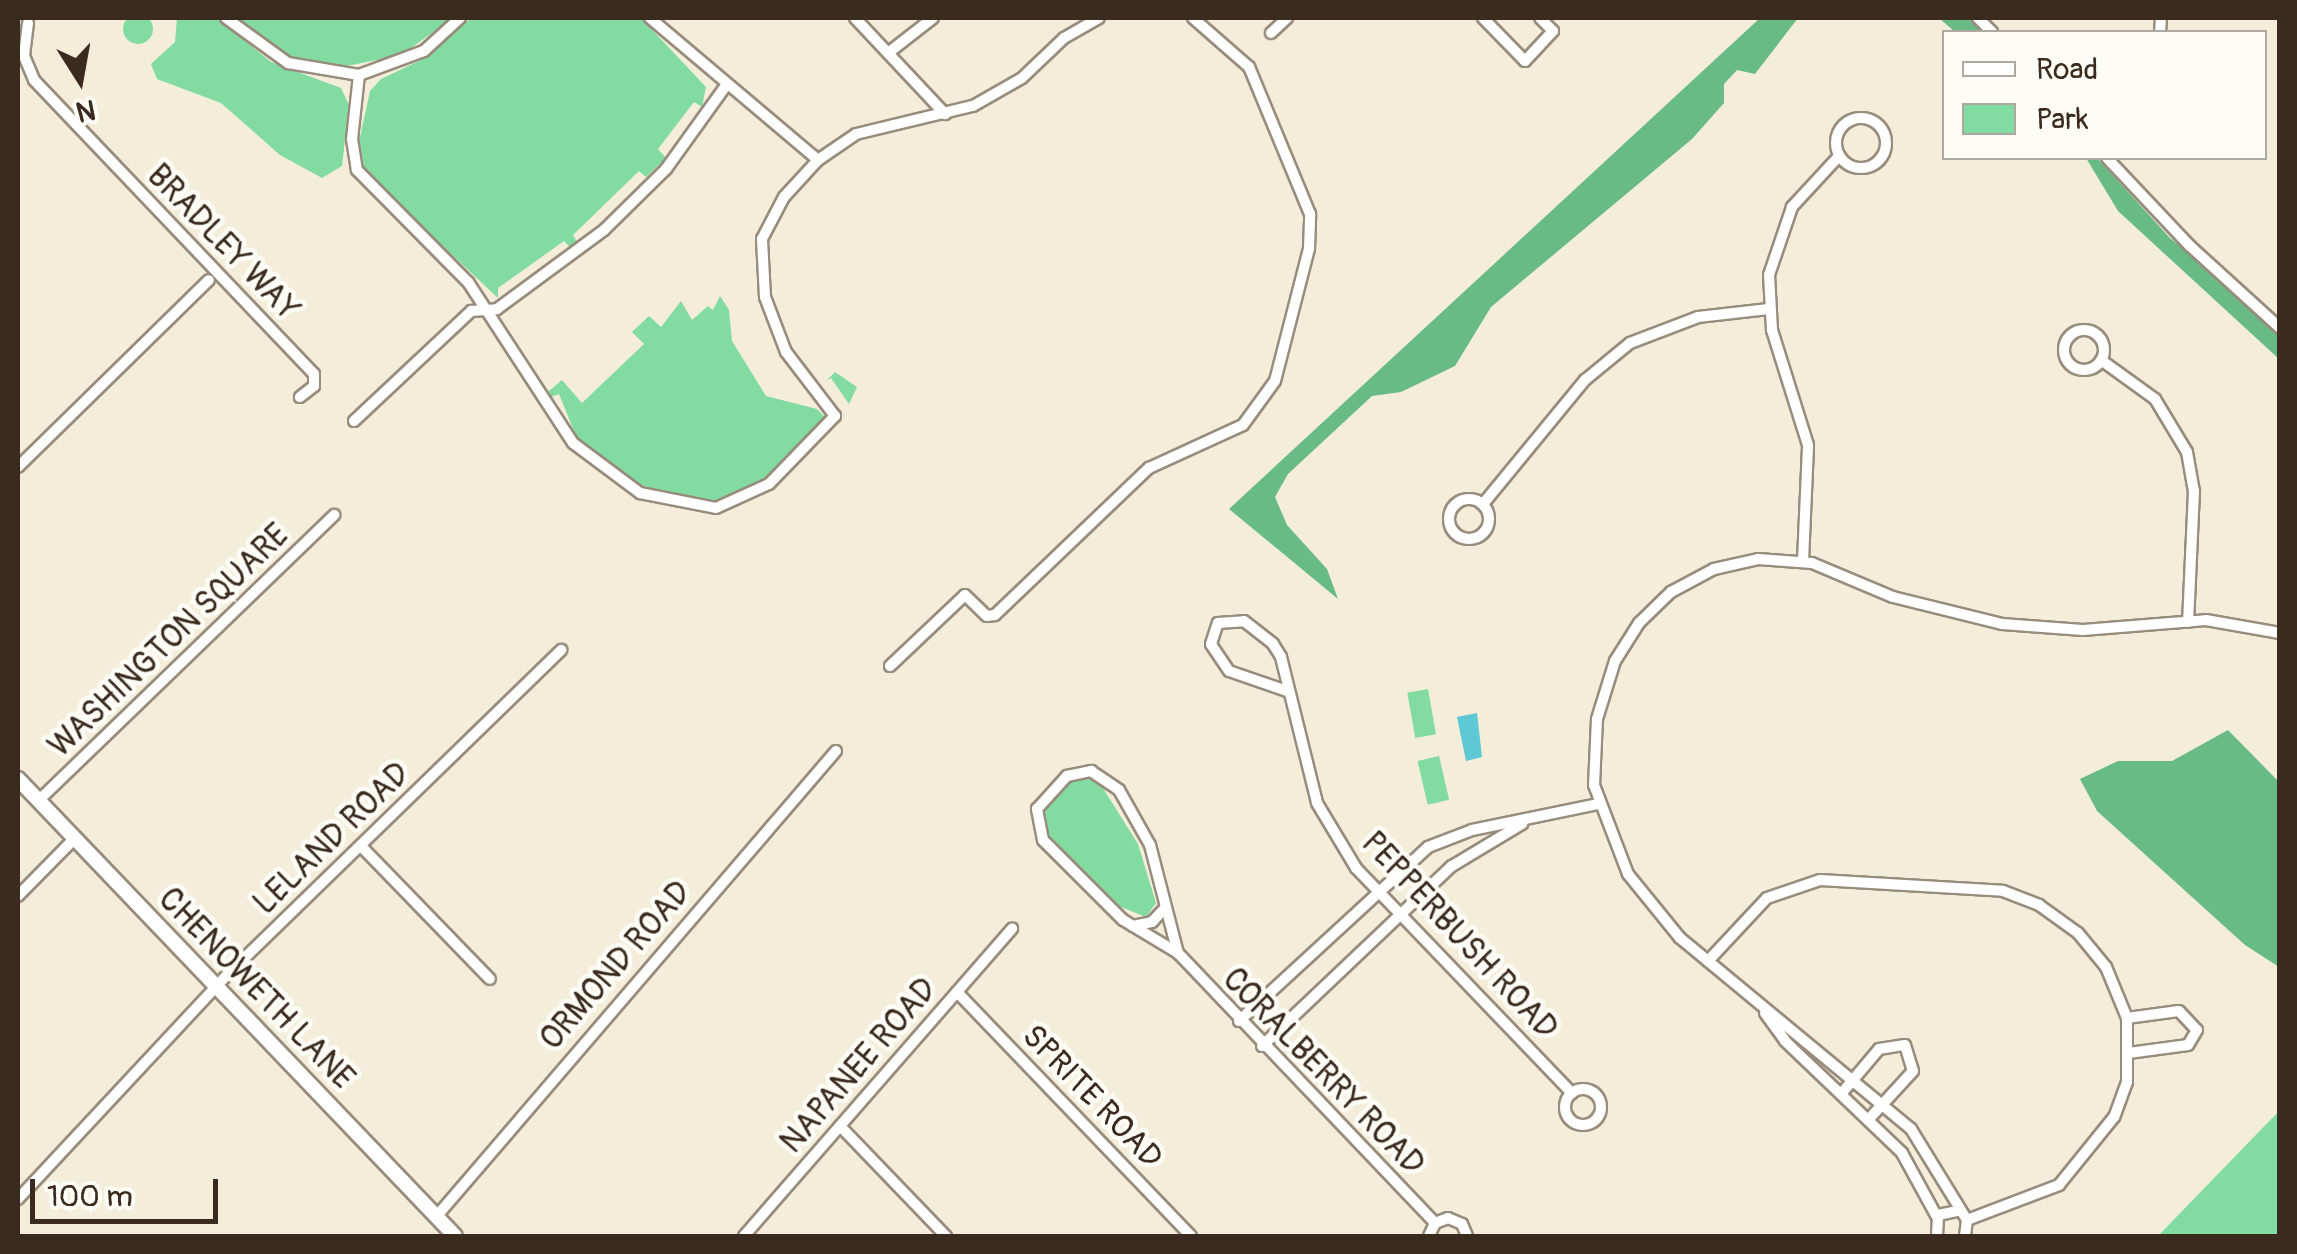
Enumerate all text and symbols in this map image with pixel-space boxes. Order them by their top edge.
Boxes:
north arrow [30,30,130,130]
legend [1942,30,2267,160]
text: Road [2036,51,2098,88]
text: N [73,91,98,129]
text: Park [2036,101,2089,138]
street label: BRADLEY WAY [139,157,307,329]
street label: WASHINGTON SQUARE [41,516,297,766]
street label: LELAND ROAD [246,755,418,923]
street label: PEPPERBUSH ROAD [1353,824,1565,1048]
street label: ORMOND ROAD [532,874,700,1058]
street label: CHENOWETH LANE [150,880,362,1098]
street label: CORALBERRY ROAD [1214,960,1432,1184]
street label: NAPANEE ROAD [773,971,945,1161]
street label: SPRITE ROAD [1014,1017,1170,1177]
scale bar [35,1159,222,1221]
text: 100 m [47,1178,133,1215]

